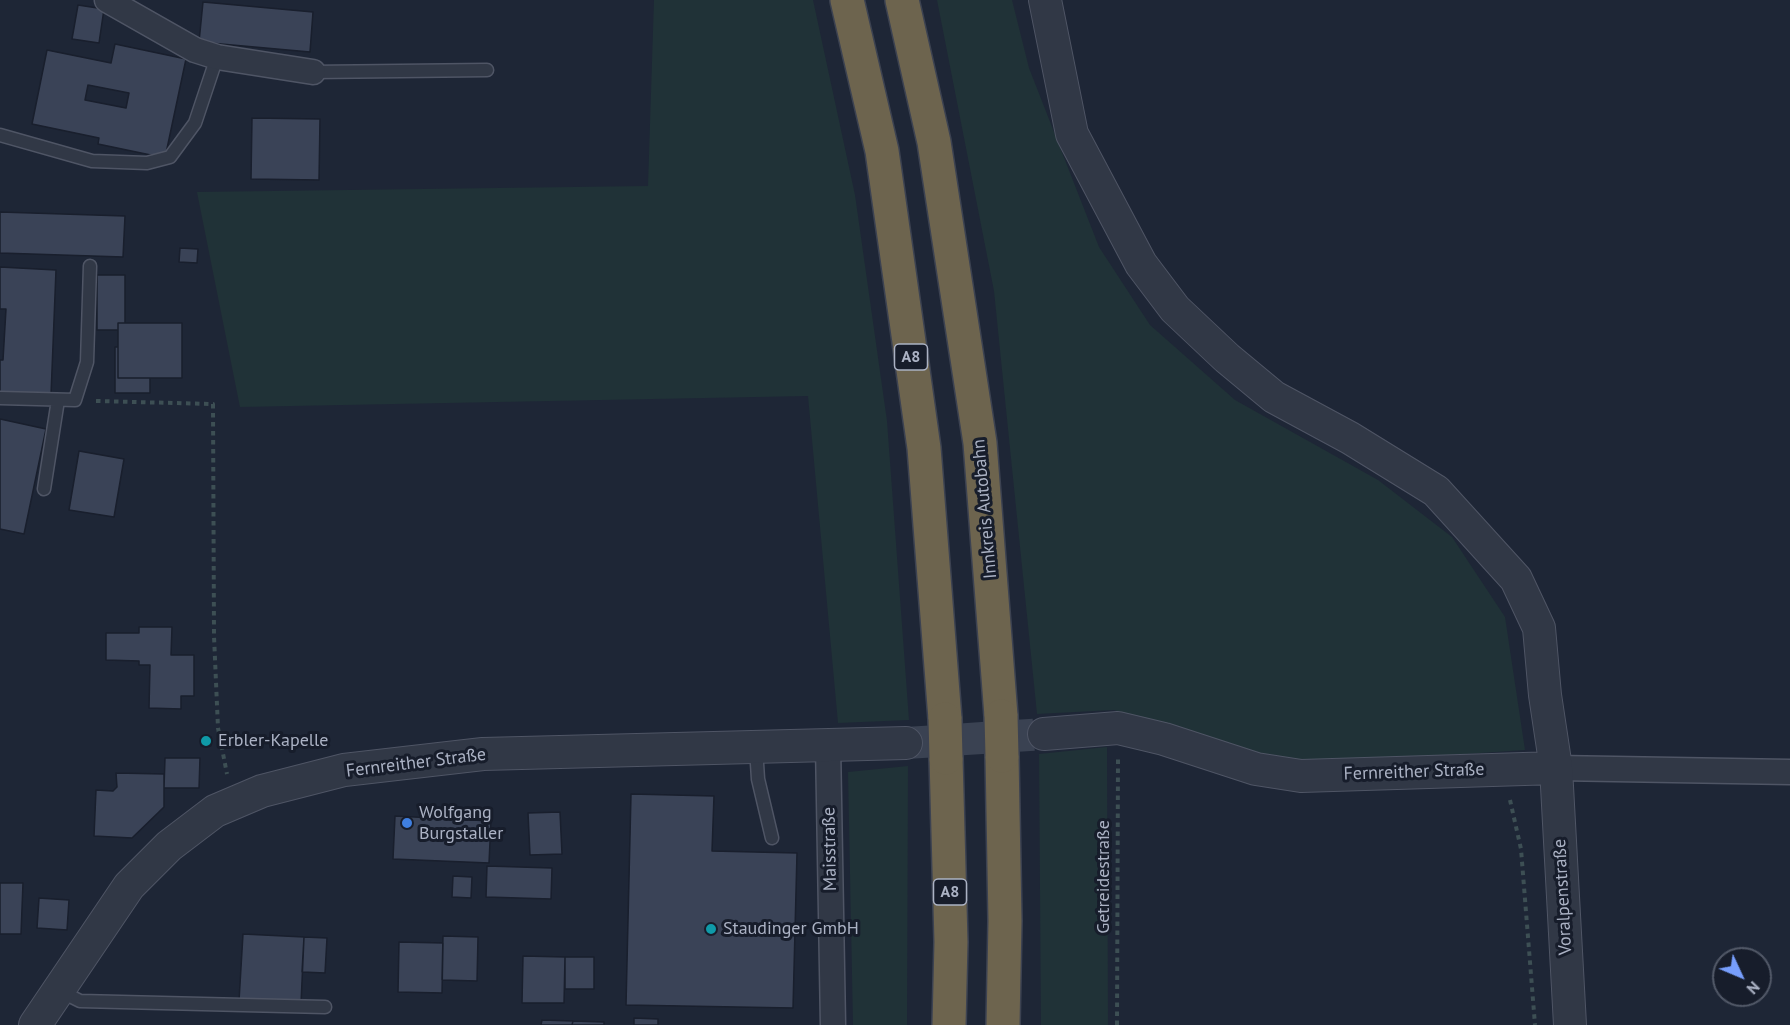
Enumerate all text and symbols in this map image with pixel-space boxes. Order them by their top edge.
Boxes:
road number: A8 [894,344,928,370]
street label: Innkreis Autobahn [968,438,1002,580]
place label: Erbler-Kapelle [218,730,328,752]
marker: Erbler-Kapelle [199,734,213,748]
street label: Fernreither Straße [345,744,487,782]
street label: Fernreither Straße [1343,759,1485,785]
place label: Wolfgang Burgstaller [419,802,503,844]
street label: Maisstraße [818,807,842,891]
marker: Wolfgang Burgstaller [400,816,414,830]
street label: Getreidestraße [1093,820,1115,934]
street label: Voralpenstraße [1549,838,1577,956]
road number: A8 [934,879,966,905]
place label: Staudinger GmbH [723,918,859,940]
marker: Staudinger GmbH [704,922,718,936]
north arrow [1712,947,1772,1007]
text: N [1743,977,1764,999]

